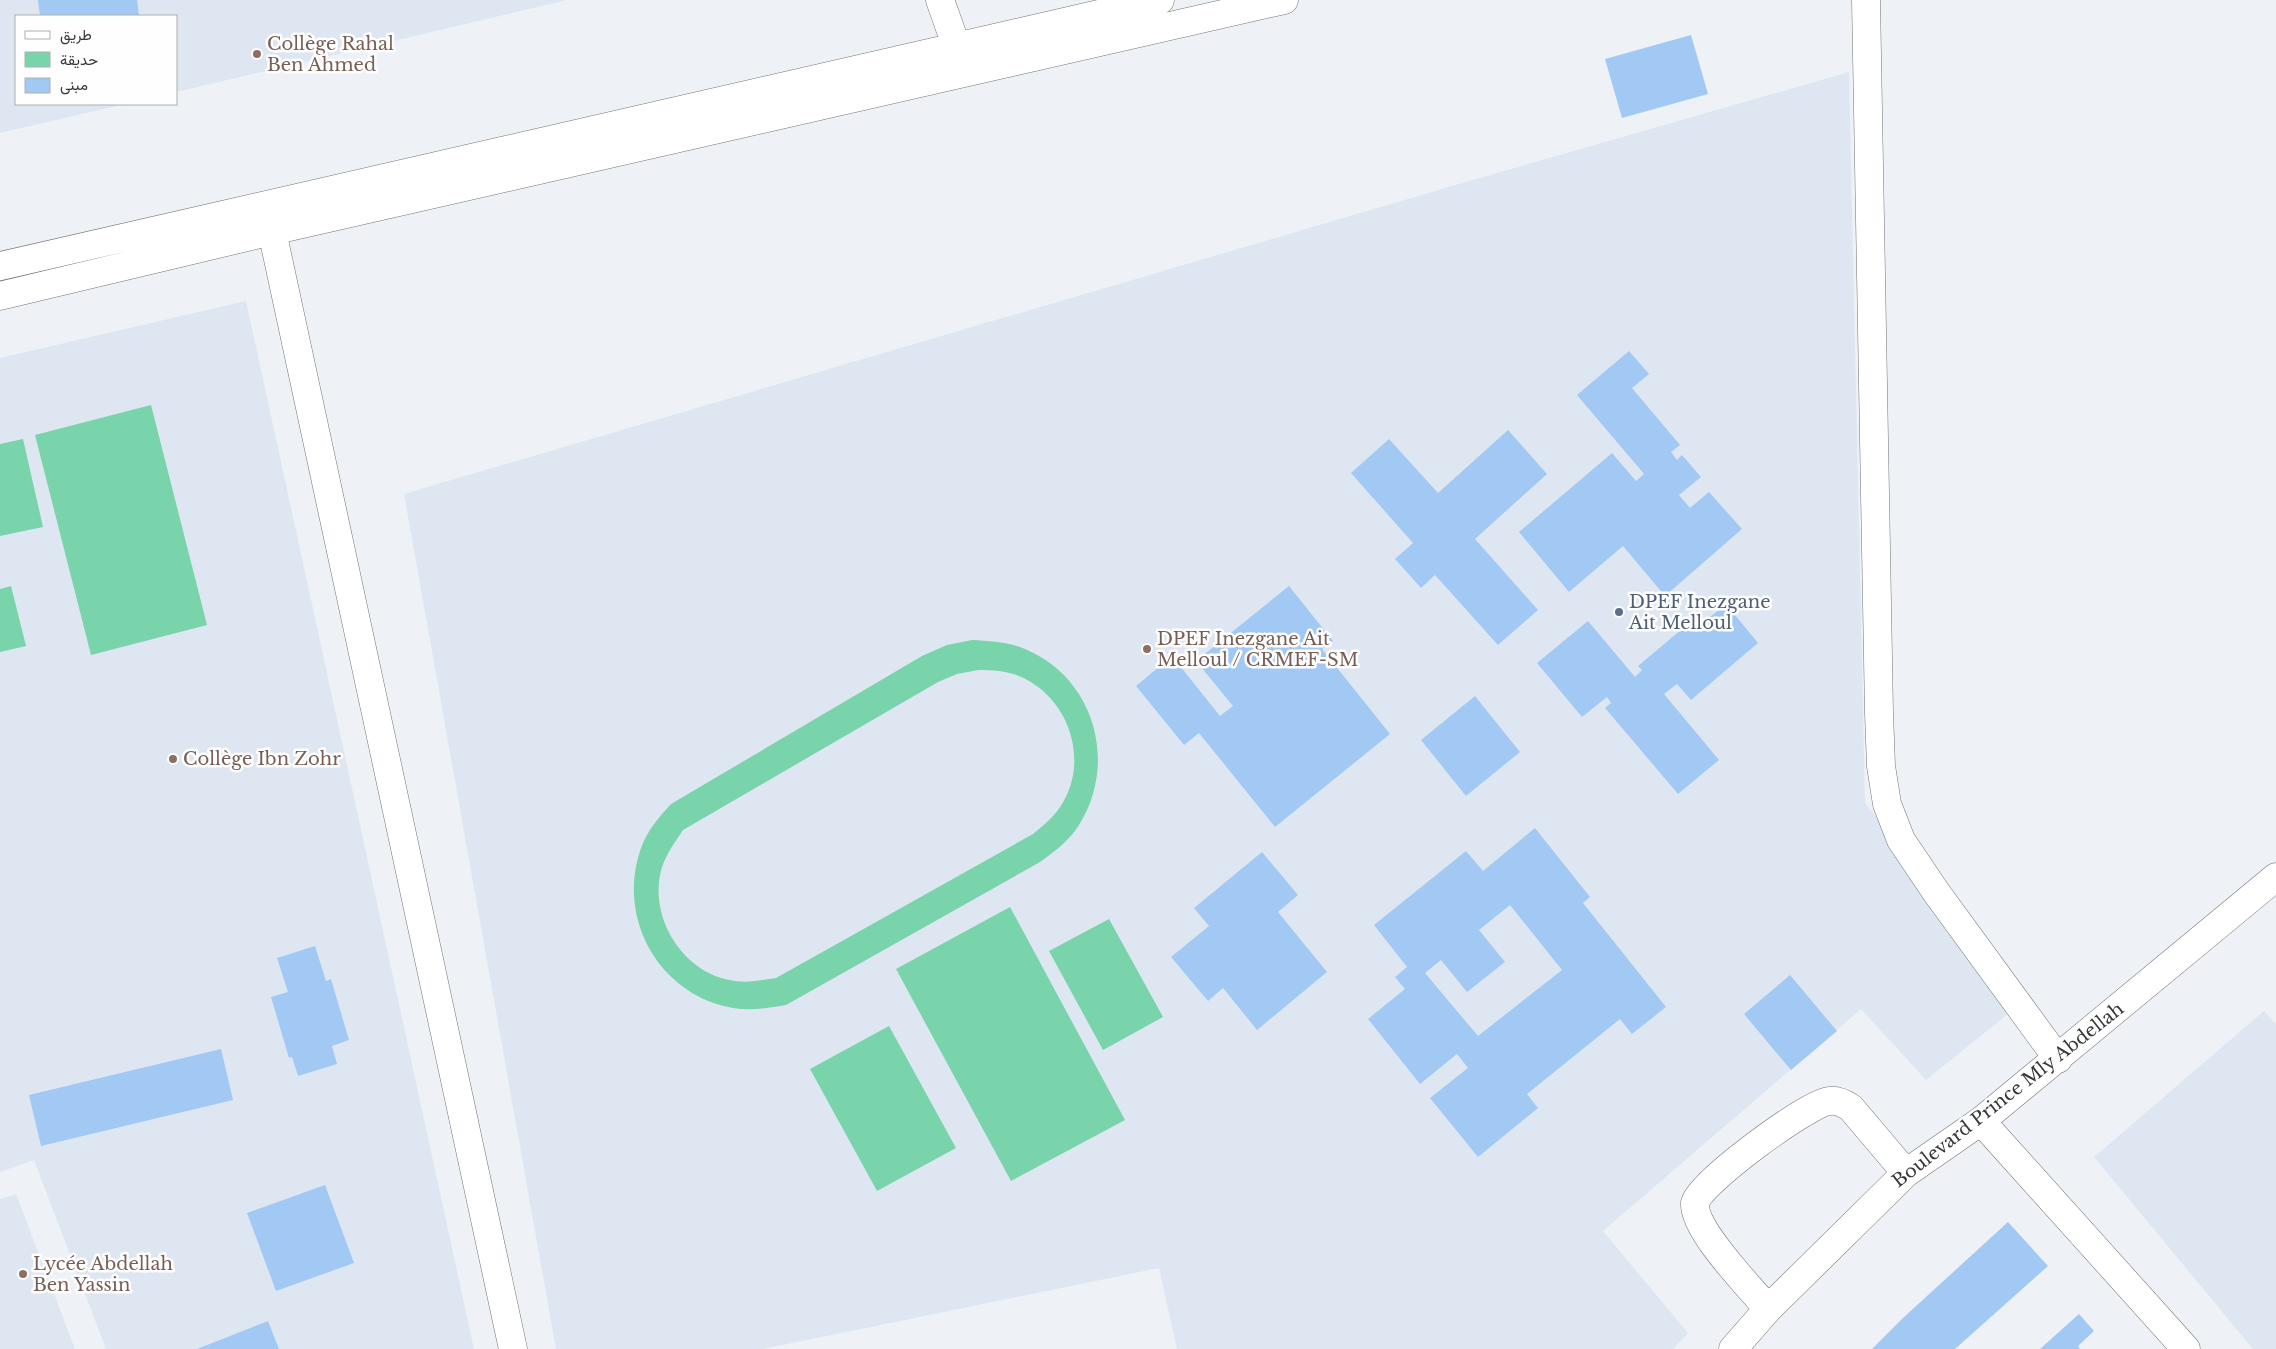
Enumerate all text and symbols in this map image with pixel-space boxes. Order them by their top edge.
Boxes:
legend [15,15,178,105]
text: طريق [60,25,92,45]
place label: Collège Rahal Ben Ahmed [267,33,394,76]
marker: Collège Rahal Ben Ahmed [251,48,263,60]
text: حديقة [60,50,98,69]
text: مبنى [60,75,88,95]
place label: DPEF Inezgane Ait Melloul [1628,591,1770,634]
marker: DPEF Inezgane Ait Melloul [1613,606,1625,618]
place label: DPEF Inezgane Ait Melloul / CRMEF-SM [1157,628,1358,671]
marker: DPEF Inezgane Ait Melloul / CRMEF-SM [1141,643,1153,655]
place label: Collège Ibn Zohr [183,748,341,770]
marker: Collège Ibn Zohr [167,753,179,765]
street label: Boulevard Prince Mly Abdellah [1888,998,2128,1192]
place label: Lycée Abdellah Ben Yassin [33,1253,173,1296]
marker: Lycée Abdellah Ben Yassin [17,1268,29,1280]

